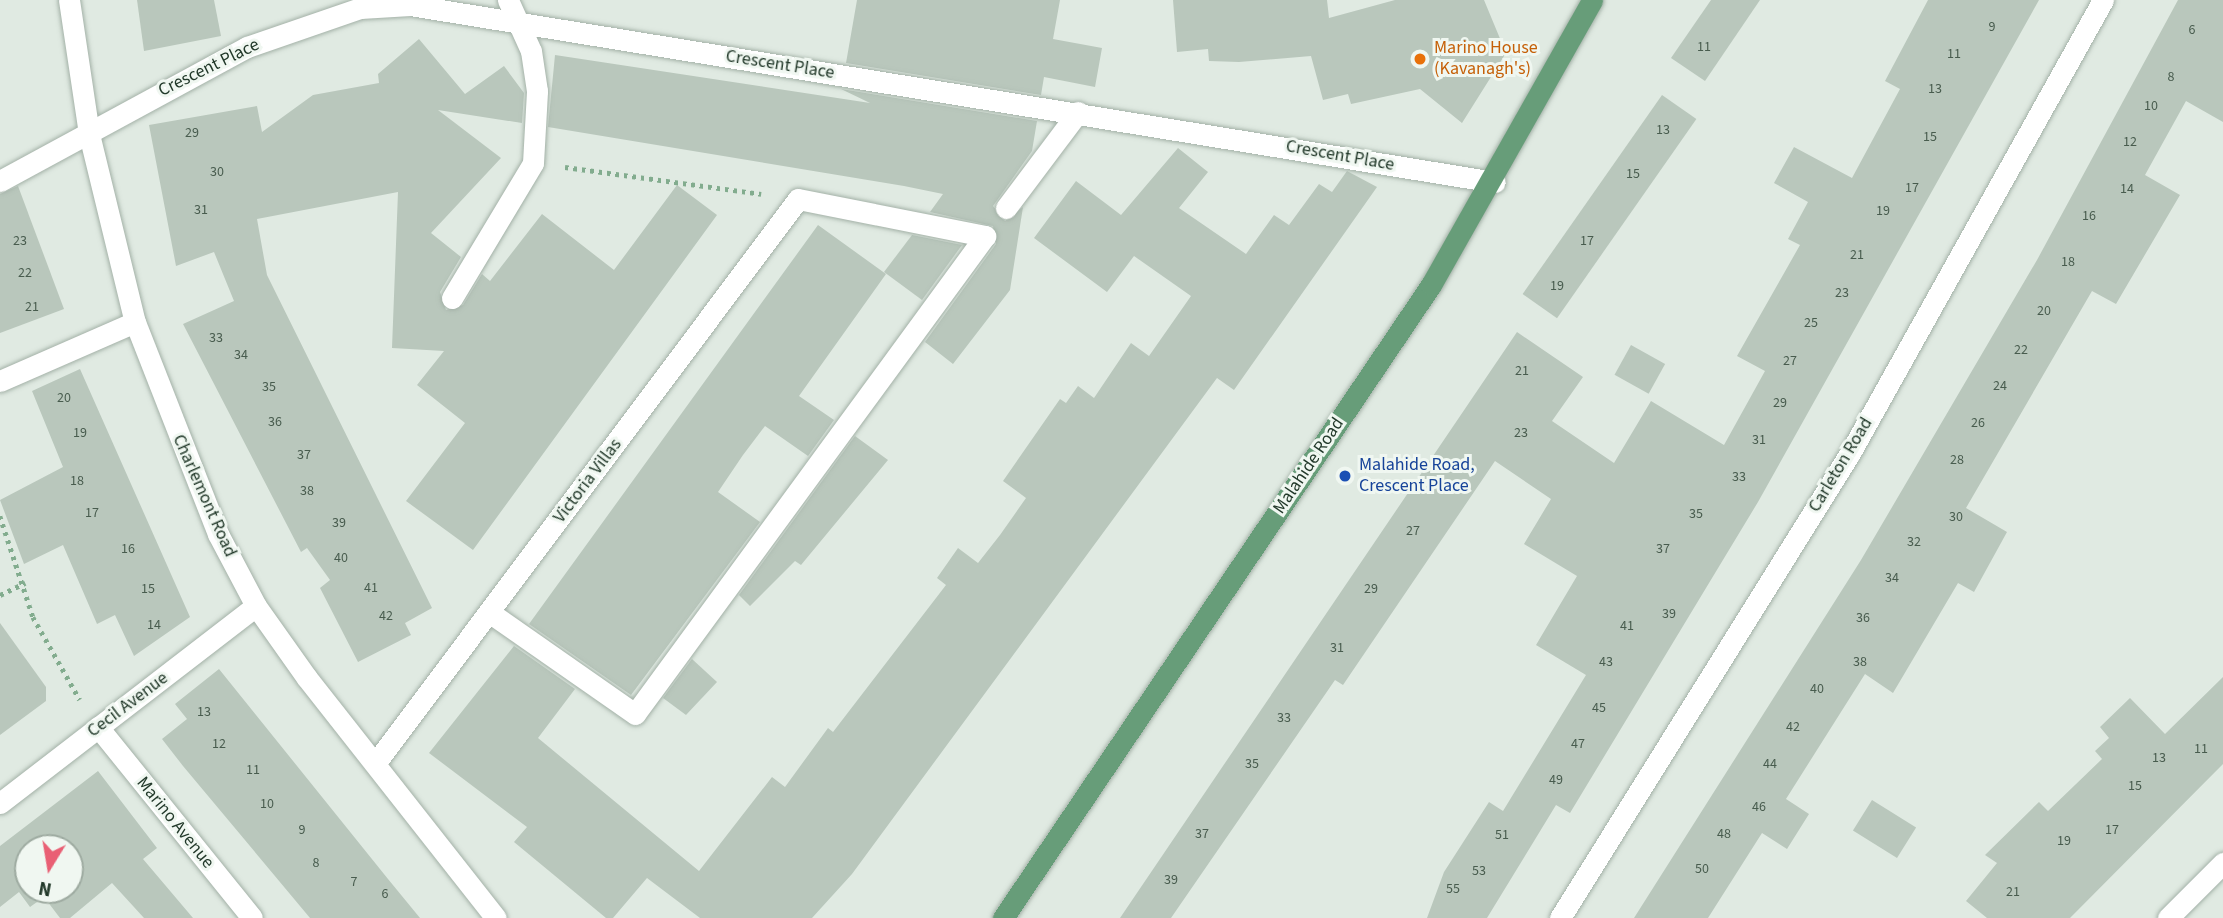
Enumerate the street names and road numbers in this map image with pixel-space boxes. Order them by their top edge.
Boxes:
street label: Crescent Place [155,34,263,102]
street label: Crescent Place [724,46,836,84]
street label: Crescent Place [1284,136,1396,176]
street label: Malahide Road [1269,414,1349,518]
street label: Carleton Road [1804,414,1878,516]
street label: Charlemont Road [167,431,241,561]
street label: Victoria Villas [549,435,627,527]
street label: Cecil Avenue [83,668,173,742]
street label: Marino Avenue [132,773,218,873]

